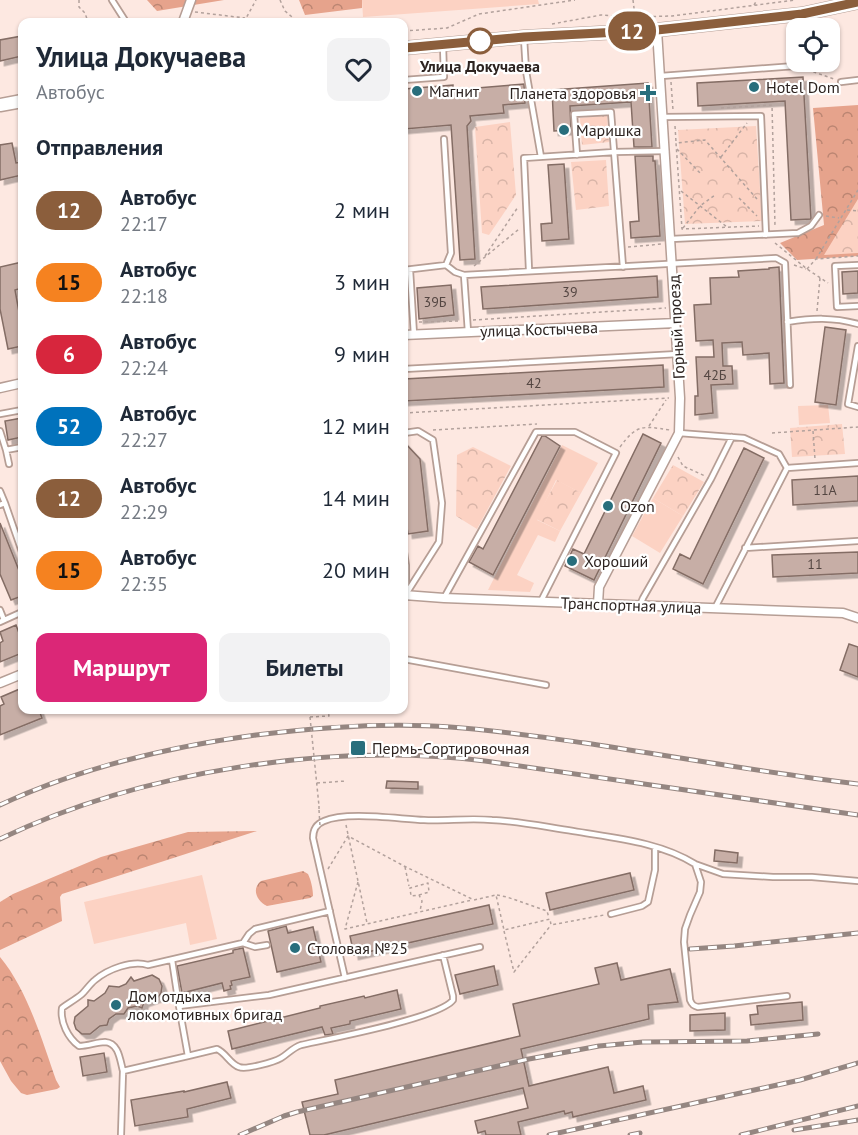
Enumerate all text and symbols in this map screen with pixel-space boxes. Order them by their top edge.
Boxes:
line badge: 12 [605,12,659,51]
text: 12 [620,18,644,45]
map controls [786,18,840,72]
button: locate [786,18,840,72]
marker: Улица Докучаева [467,28,493,54]
text: Улица Докучаева [36,38,246,75]
button: heart [327,38,390,101]
place label: Улица Докучаева [419,56,540,76]
place label: Hotel Dom [766,77,840,97]
text: Автобус [36,79,105,105]
marker: Hotel Dom [747,80,761,94]
place label: Магнит [429,81,480,101]
place label: Планета здоровья [510,83,636,103]
marker: Магнит [410,84,424,98]
marker: Планета здоровья [641,86,655,100]
place label: Маришка [576,120,641,140]
marker: Маришка [557,123,571,137]
text: Отправления [36,133,163,161]
text: Автобус [120,183,197,211]
text: 2 мин [334,196,390,224]
text: 12 [57,197,81,224]
text: 22:17 [120,211,168,237]
text: Автобус [120,255,197,283]
text: 3 мин [334,268,390,296]
text: 15 [57,269,81,296]
street label: Горный проезд [663,274,689,380]
text: 22:18 [120,283,168,309]
house number: 39 [562,283,578,301]
house number: 39Б [424,293,447,311]
street label: улица Костычева [480,317,598,341]
text: Автобус [120,327,197,355]
text: 9 мин [334,340,390,368]
text: 6 [63,341,75,368]
text: 22:24 [120,355,168,381]
house number: 42Б [704,366,727,384]
house number: 42 [526,374,542,392]
text: Автобус [120,399,197,427]
text: 12 мин [322,412,390,440]
text: 52 [57,413,81,440]
text: 22:27 [120,427,168,453]
text: Автобус [120,471,197,499]
house number: 11А [813,481,838,499]
text: 14 мин [322,484,390,512]
text: 12 [57,485,81,512]
place label: Ozon [620,496,655,516]
text: 22:29 [120,499,168,525]
marker: Ozon [601,499,615,513]
text: Автобус [120,543,197,571]
place label: Хороший [584,551,648,571]
marker: Хороший [565,554,579,568]
house number: 11 [807,555,823,573]
text: 20 мин [322,556,390,584]
text: 15 [57,557,81,584]
text: 22:35 [120,571,168,597]
street label: Транспортная улица [560,593,702,617]
button: Маршрут [36,633,207,702]
button: Билеты [219,633,390,702]
place label: Пермь-Сортировочная [372,738,529,758]
marker: Пермь-Сортировочная [349,739,367,757]
place label: Столовая №25 [307,938,408,958]
marker: Столовая №25 [288,941,302,955]
place label: Дом отдыха локомотивных бригад [127,986,282,1024]
marker: Дом отдыха локомотивных бригад [109,998,123,1012]

